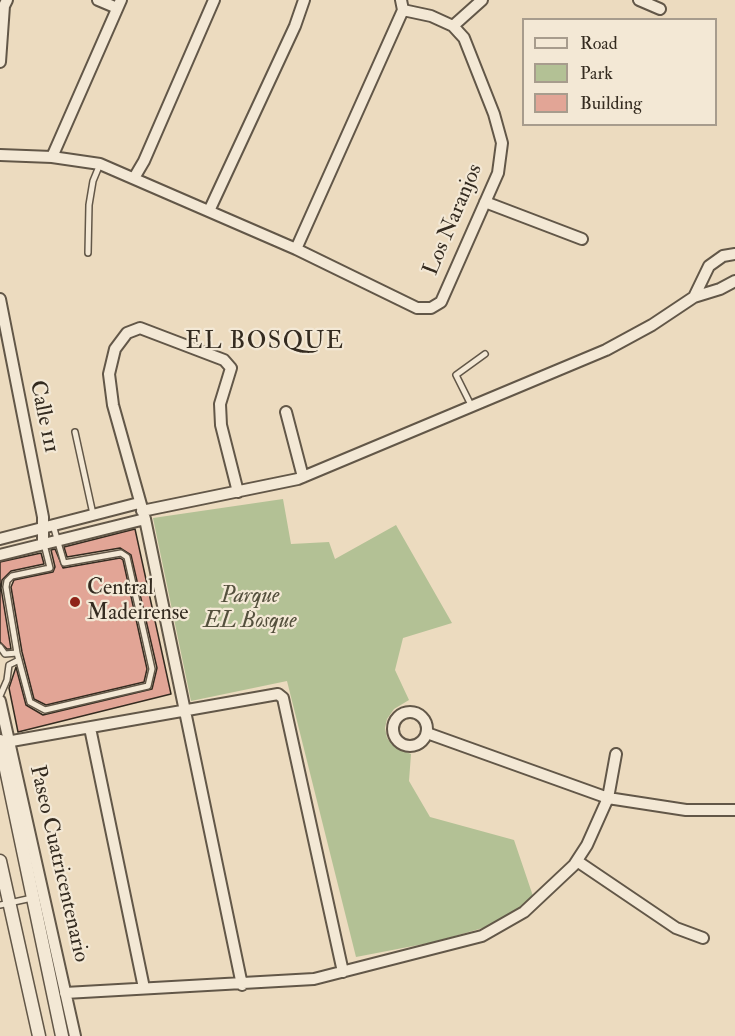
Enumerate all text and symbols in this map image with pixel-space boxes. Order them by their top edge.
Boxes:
legend [522,18,717,126]
text: Road [580,32,618,55]
text: Park [580,62,613,85]
text: Building [580,92,642,115]
street label: Los Naranjos [419,160,489,280]
district label: EL BOSQUE [185,329,345,357]
street label: Calle 111 [22,378,64,456]
place label: Central Madeirense [87,576,188,628]
park label: Parque EL Bosque [203,584,297,636]
marker: Central Madeirense [68,595,82,609]
street label: Paseo Cuatricentenario [22,763,94,965]

